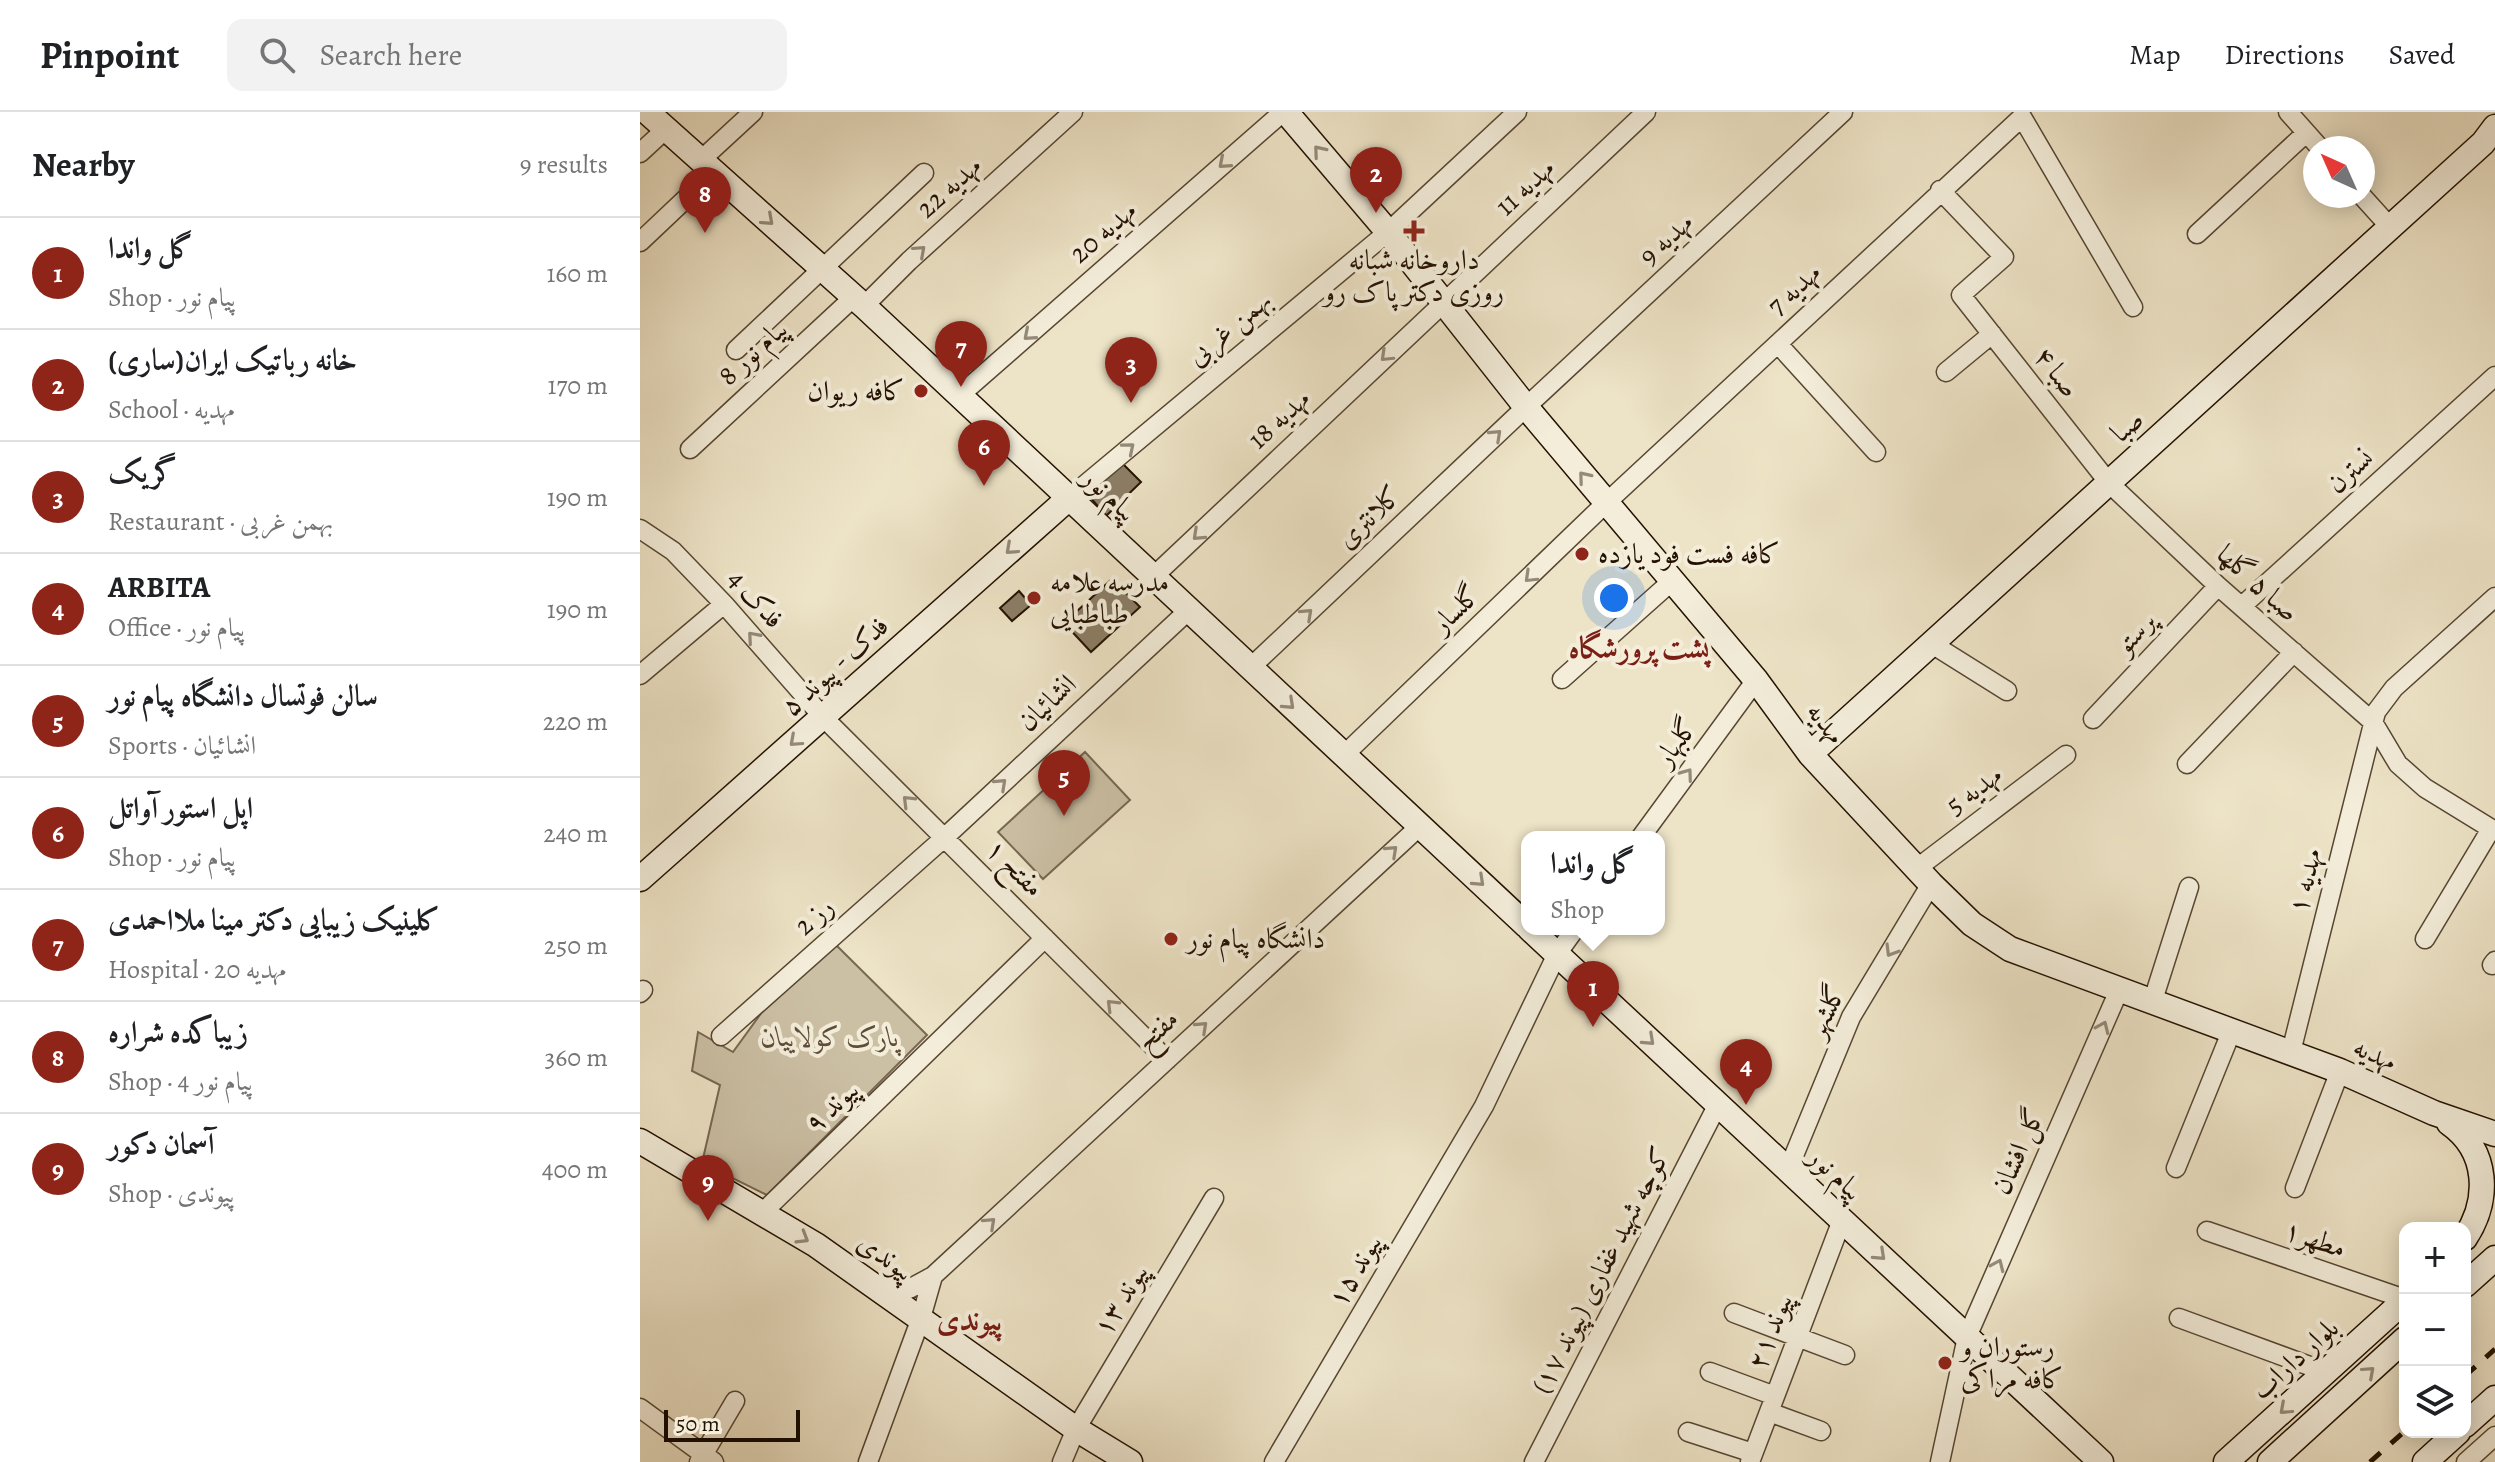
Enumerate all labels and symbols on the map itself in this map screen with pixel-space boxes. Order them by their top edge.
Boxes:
north arrow [2303,136,2375,208]
one-way arrow [1314,146,1329,160]
street label: مهدیه 22 [908,147,990,227]
pin: 2 [1350,147,1402,213]
street label: مهدیه 11 [1487,150,1563,224]
one-way arrow [1219,154,1234,168]
pin: 8 [679,167,731,233]
street label: مهدیه 20 [1061,192,1145,272]
street label: مهدیه 9 [1630,204,1702,274]
one-way arrow [759,210,774,225]
marker: داروخانه شبانه روزی دکتر پاک رو [1405,222,1423,240]
place label: داروخانه شبانه روزی دکتر پاک رو [1321,241,1504,312]
one-way arrow [910,247,925,261]
street label: مهدیه 7 [1759,254,1829,324]
street label: بهمن غربی [1178,281,1280,375]
street label: پیام نور 8 [710,310,800,398]
pin: 7 [935,321,987,387]
one-way arrow [1023,325,1038,339]
pin: 3 [1105,337,1157,403]
street label: صبا ۴ [2025,339,2089,405]
one-way arrow [1381,347,1396,361]
place label: کافه ریوان [807,372,905,410]
street label: مهدیه 18 [1240,380,1318,458]
marker: کافه ریوان [912,382,930,400]
street label: صبا [2102,401,2152,451]
pin: 6 [958,420,1010,486]
one-way arrow [1487,430,1501,444]
street label: نسترن [2318,440,2382,502]
one-way arrow [1120,443,1134,458]
street label: پیام نور [1068,457,1146,534]
one-way arrow [1579,472,1594,486]
street label: کلانتری [1328,477,1410,557]
one-way arrow [1193,525,1207,540]
place label: کافه فست فود یازده [1598,535,1780,573]
street label: صبا ۵ گلها [2208,536,2308,630]
one-way arrow [1005,540,1020,554]
marker: کافه فست فود یازده [1573,545,1591,563]
street label: فدک 4 [719,561,793,637]
place label: مدرسه علامه طباطبایی [1050,563,1169,633]
one-way arrow [1525,567,1539,582]
street label: گلسار [1421,576,1489,644]
your location [1594,578,1634,618]
marker: مدرسه علامه طباطبایی [1025,589,1043,607]
street label: پرستو [2103,601,2167,665]
street label: فدک - پیوند ۵ [773,607,898,725]
one-way arrow [1298,609,1312,623]
district label: پشت پرورشگاه [1568,628,1712,668]
one-way arrow [748,631,763,646]
street label: انشائیان [1009,666,1085,740]
street label: مهدیه [1798,694,1854,752]
one-way arrow [1280,695,1295,709]
street label: گلبهار [1644,710,1707,777]
one-way arrow [790,731,805,745]
pin: 5 [1038,750,1090,816]
street label: مهدیه 5 [1938,756,2010,824]
one-way arrow [1677,768,1692,783]
one-way arrow [992,779,1006,794]
one-way arrow [903,796,917,810]
street label: مفتح ۱ [974,830,1053,909]
street label: مهدیه ۱ [2279,844,2331,918]
one-way arrow [1383,846,1398,860]
one-way arrow [1470,872,1485,886]
street label: رز 2 [786,888,842,944]
place label: دانشگاه پیام نور [1184,920,1325,963]
marker: دانشگاه پیام نور [1162,930,1180,948]
one-way arrow [1885,942,1900,957]
pin: 1 [1567,961,1619,1027]
street label: گلشهر [1796,978,1855,1047]
one-way arrow [1107,999,1121,1014]
street label: مفتح [1127,1000,1190,1063]
park label: پارک کولاییان [761,1018,902,1057]
one-way arrow [2093,1021,2109,1035]
one-way arrow [1192,1023,1207,1037]
street label: مهدیه [2347,1028,2403,1080]
one-way arrow [1640,1030,1654,1045]
pin: 4 [1720,1039,1772,1105]
street label: پیوند ۹ [796,1071,868,1142]
street label: گل افشان [1982,1101,2054,1201]
street label: پیام نور [1794,1136,1872,1213]
street label: کوچه شهید غفاری (پیوند ۱۷) [1522,1140,1681,1400]
pin: 9 [682,1155,734,1221]
street label: مطهر۱ [2279,1211,2351,1267]
one-way arrow [981,1219,996,1233]
street label: پیوندی [849,1224,922,1291]
street label: پیوند ۱۵ [1319,1226,1392,1314]
one-way arrow [794,1228,809,1244]
one-way arrow [1870,1246,1885,1260]
street label: پیوند ۱۳ [1084,1255,1159,1343]
one-way arrow [1989,1259,2005,1273]
street label: پیوند ۲۱ [1738,1287,1803,1375]
district label: پیوندی [937,1300,1003,1342]
street label: بلوار داراب [2243,1309,2347,1409]
place label: رستوران و کافه مراکی [1958,1328,2064,1398]
marker: رستوران و کافه مراکی [1936,1354,1954,1372]
one-way arrow [2359,1367,2374,1382]
one-way arrow [2279,1399,2294,1414]
scale bar [664,1406,800,1442]

